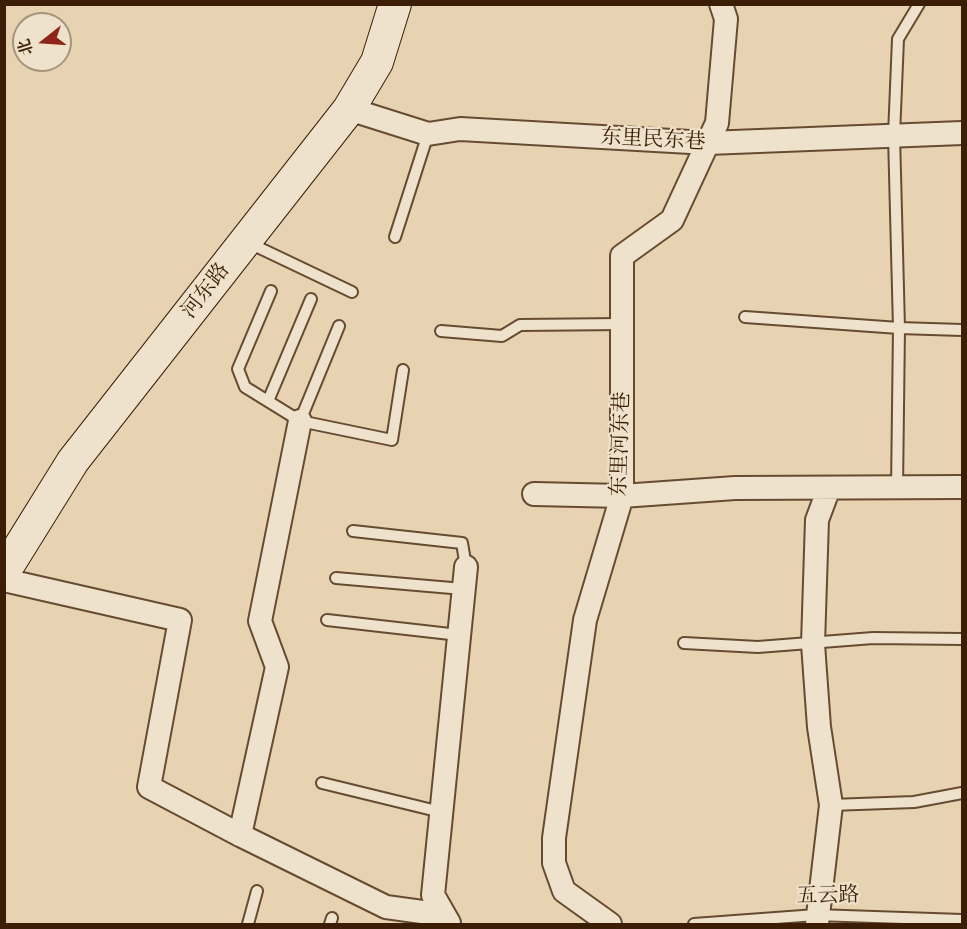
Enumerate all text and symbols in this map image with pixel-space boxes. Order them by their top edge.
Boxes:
north arrow [12,12,72,72]
text: 北 [17,37,37,57]
street label: 东里民东巷 [600,125,706,155]
street label: 河东路 [177,258,235,324]
street label: 东里河东巷 [607,391,635,497]
street label: 五云路 [796,883,860,909]

